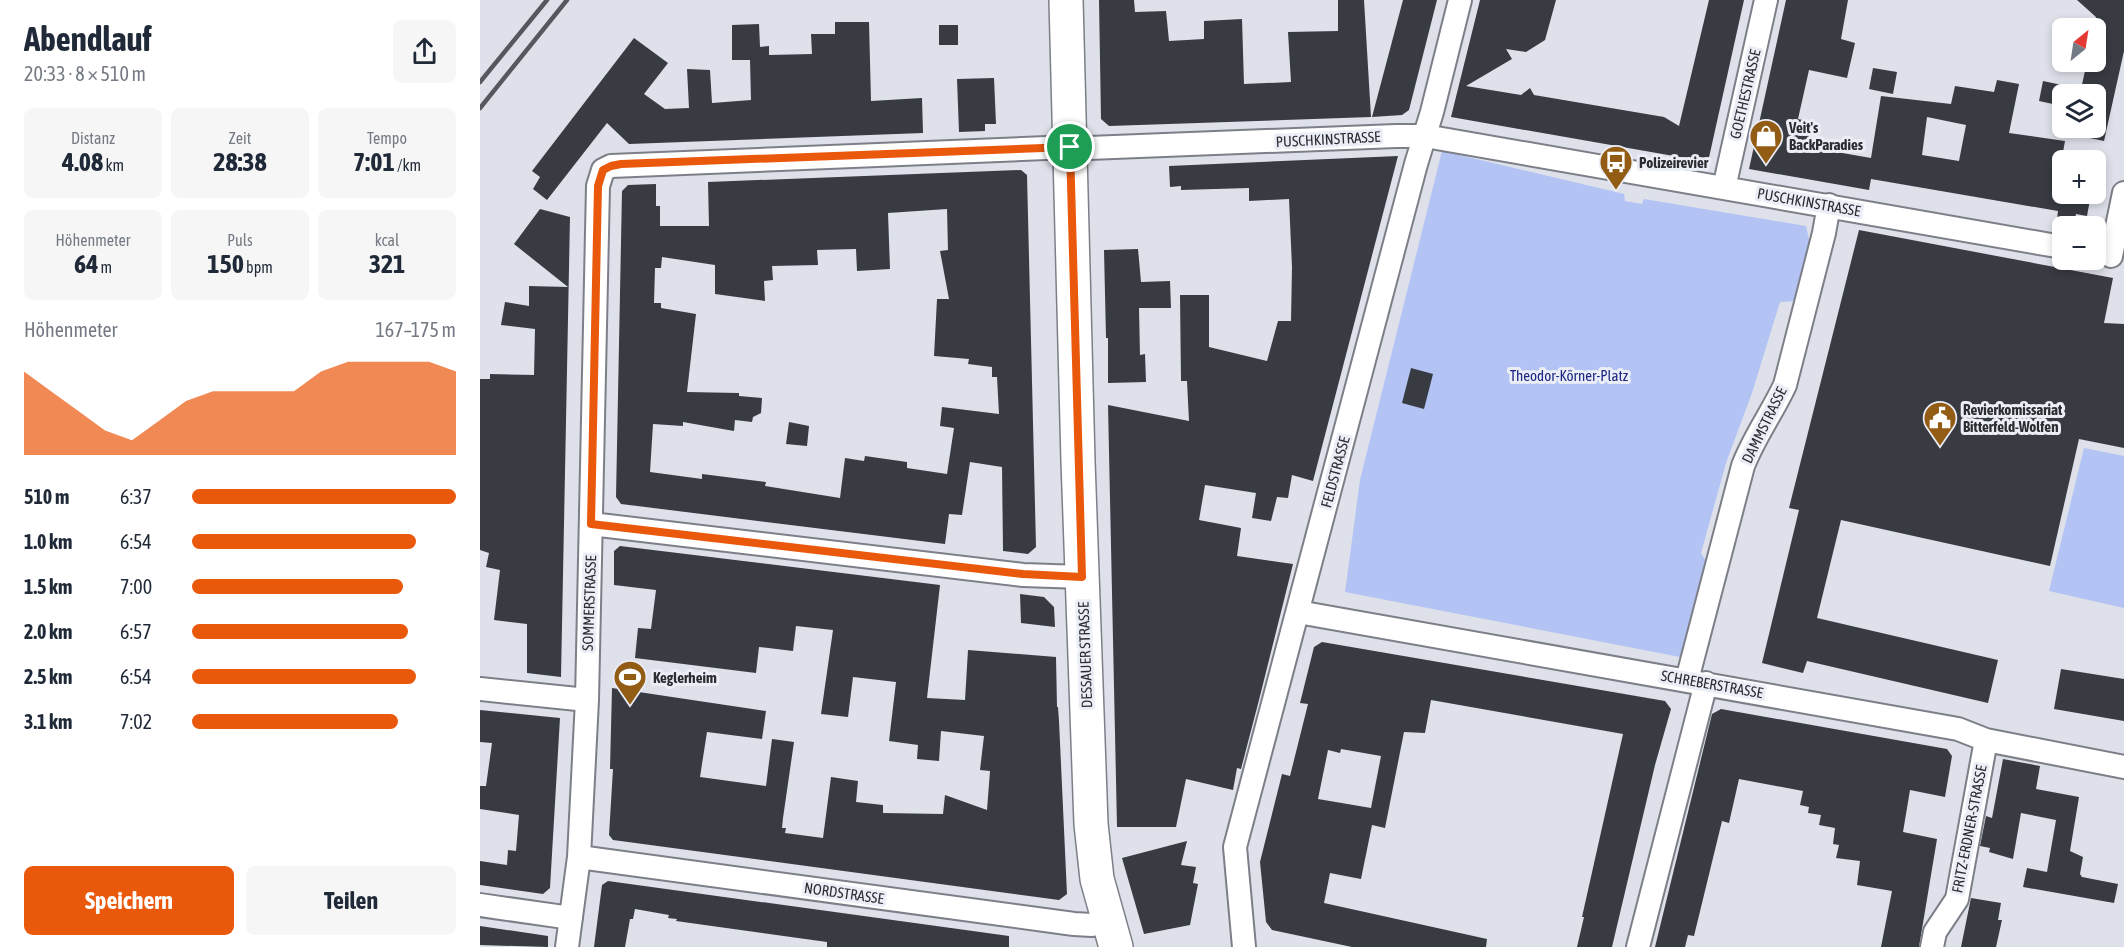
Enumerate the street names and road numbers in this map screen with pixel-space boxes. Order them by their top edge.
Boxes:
street label: GOETHESTRASSE [1726,47,1764,141]
street label: PUSCHKINSTRASSE [1275,128,1381,150]
street label: PUSCHKINSTRASSE [1756,185,1863,220]
street label: DAMMSTRASSE [1738,384,1790,466]
street label: FELDSTRASSE [1317,434,1353,510]
street label: SOMMERSTRASSE [579,554,599,651]
street label: DESSAUER STRASSE [1075,601,1095,708]
street label: SCHREBERSTRASSE [1660,667,1765,701]
street label: FRITZ-ERDNER-STRASSE [1948,763,1990,894]
street label: NORDSTRASSE [803,879,886,907]

